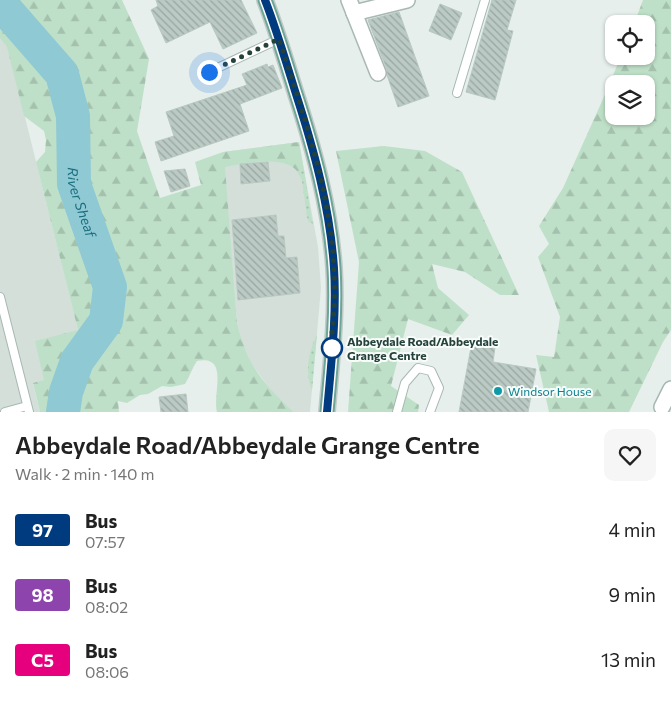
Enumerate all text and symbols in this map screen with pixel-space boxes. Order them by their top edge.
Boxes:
map controls [605,15,655,125]
button: locate [605,15,655,65]
your location [197,60,222,85]
button: layers [605,75,655,125]
water label: River Sheaf [65,167,101,241]
place label: Abbeydale Road/Abbeydale Grange Centre [347,334,498,362]
marker: Abbeydale Road/Abbeydale Grange Centre [321,337,343,359]
place label: Windsor House [508,384,592,398]
marker: Windsor House [492,385,504,397]
button: heart [604,429,656,481]
text: Abbeydale Road/Abbeydale Grange Centre [15,430,480,459]
text: Walk · 2 min · 140 m [15,464,154,483]
text: Bus [85,509,117,532]
text: 4 min [609,518,656,541]
text: 97 [32,519,53,541]
text: 07:57 [85,532,125,551]
text: Bus [85,574,117,597]
text: 9 min [608,583,656,606]
text: 98 [31,584,54,606]
text: 08:02 [85,597,128,616]
text: Bus [85,639,117,662]
text: 13 min [601,648,656,671]
text: C5 [31,649,54,671]
text: 08:06 [85,662,129,681]

